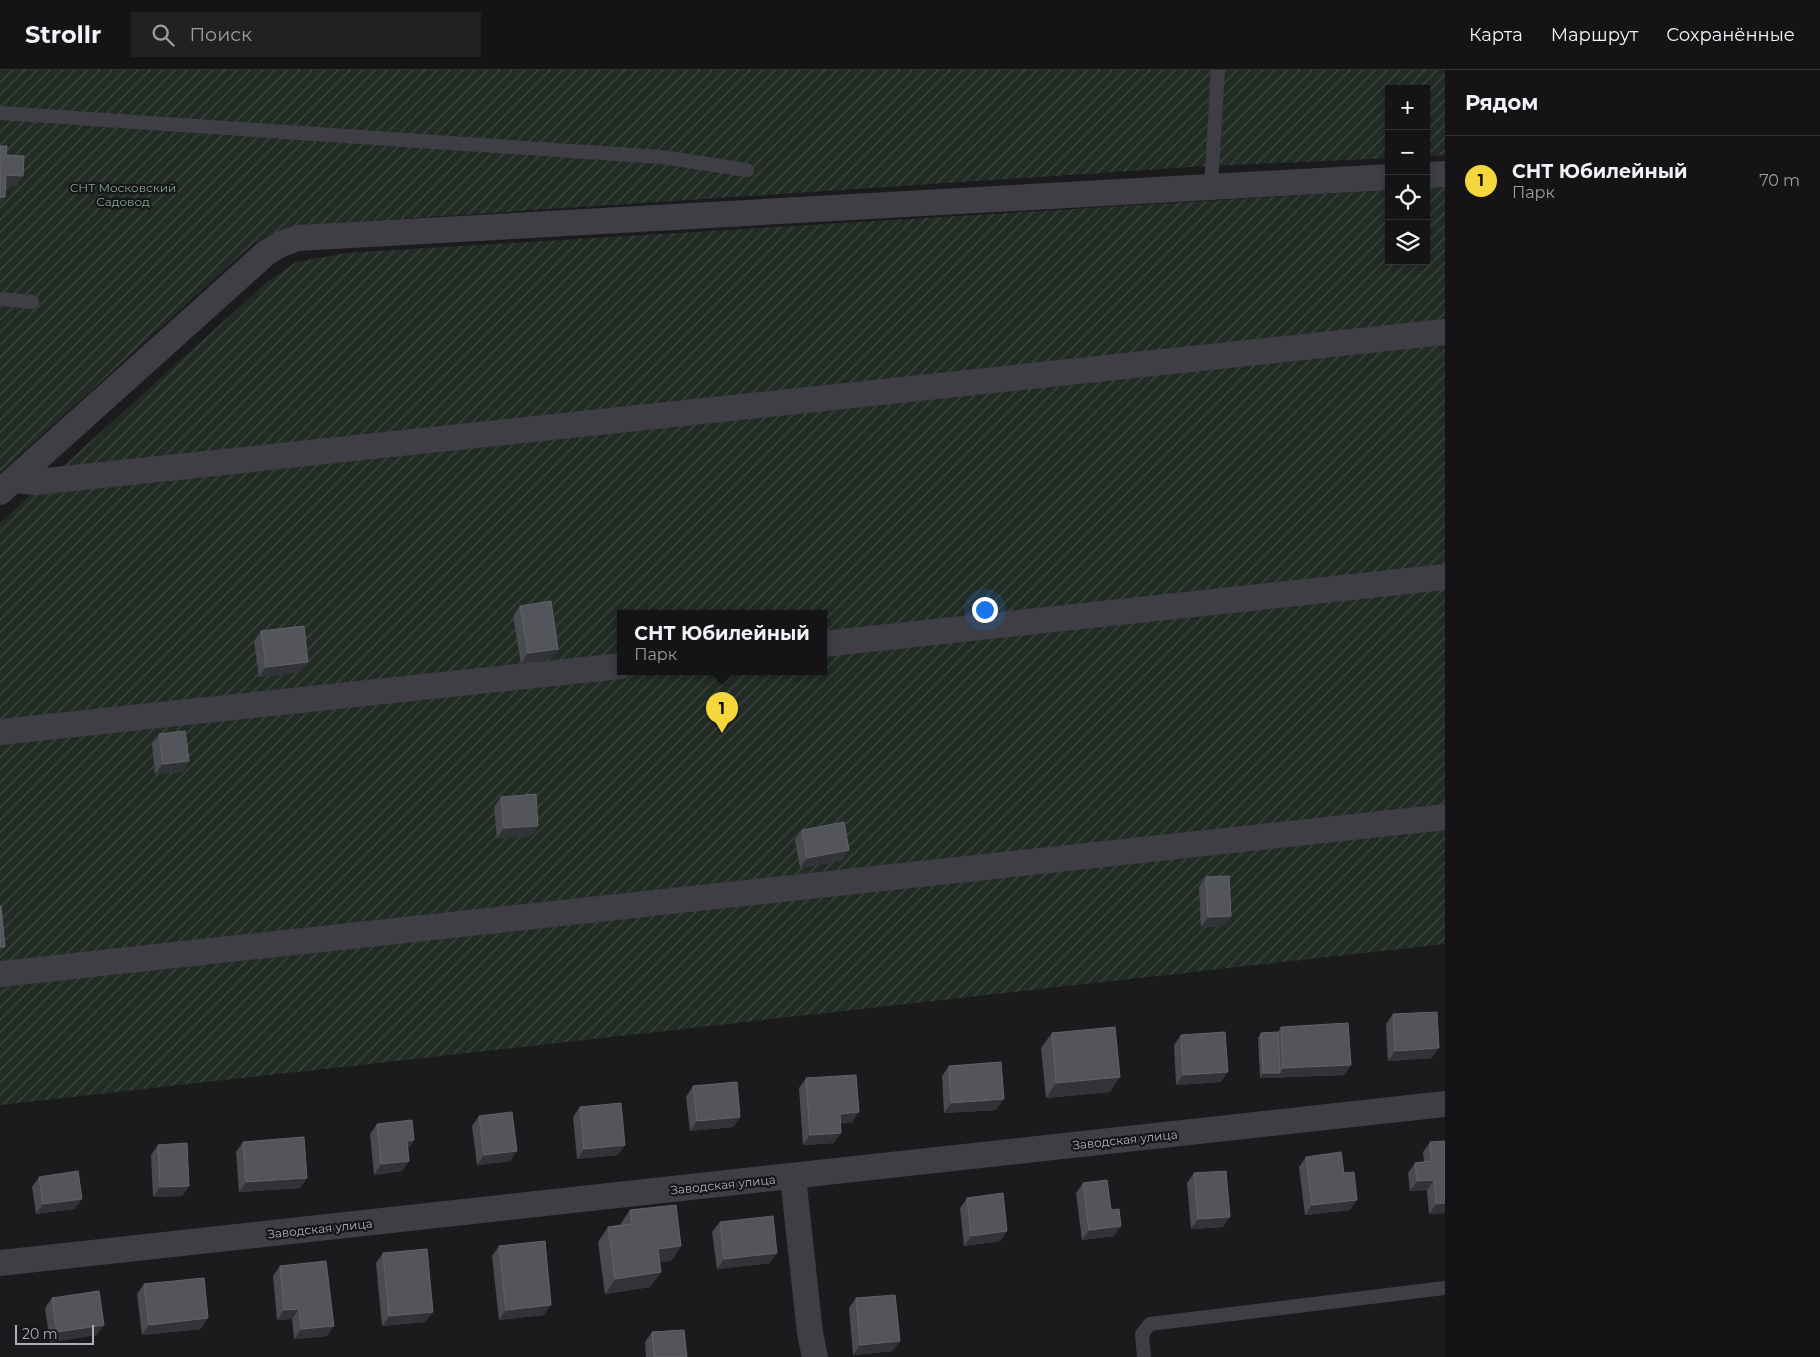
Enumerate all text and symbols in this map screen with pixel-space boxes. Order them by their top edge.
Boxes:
search box [131,12,481,57]
text: Strollr [25,20,101,49]
icon: search [149,21,177,49]
text: Поиск [189,23,252,46]
text: Карта [1469,24,1523,46]
text: Маршрут [1551,24,1638,46]
text: Сохранённые [1666,24,1795,46]
map controls [1385,85,1430,265]
button: + [1385,85,1430,130]
text: Рядом [1465,90,1538,115]
button: − [1385,130,1430,175]
text: СНТ Юбилейный [1512,160,1688,183]
text: 1 [1478,171,1484,190]
text: 70 m [1759,171,1800,190]
button: locate [1385,175,1430,220]
park label: СНТ Московский Садовод [70,180,176,209]
text: Парк [1512,183,1555,202]
button: layers [1385,220,1430,265]
your location [972,597,998,623]
popup [617,610,827,675]
text: СНТ Юбилейный [634,622,810,645]
text: Парк [634,645,677,664]
pin: 1 [706,692,738,733]
street label: Заводская улица [1072,1127,1178,1152]
street label: Заводская улица [670,1172,776,1197]
street label: Заводская улица [267,1216,373,1241]
scale bar [15,1322,94,1345]
text: 20 m [22,1325,58,1343]

